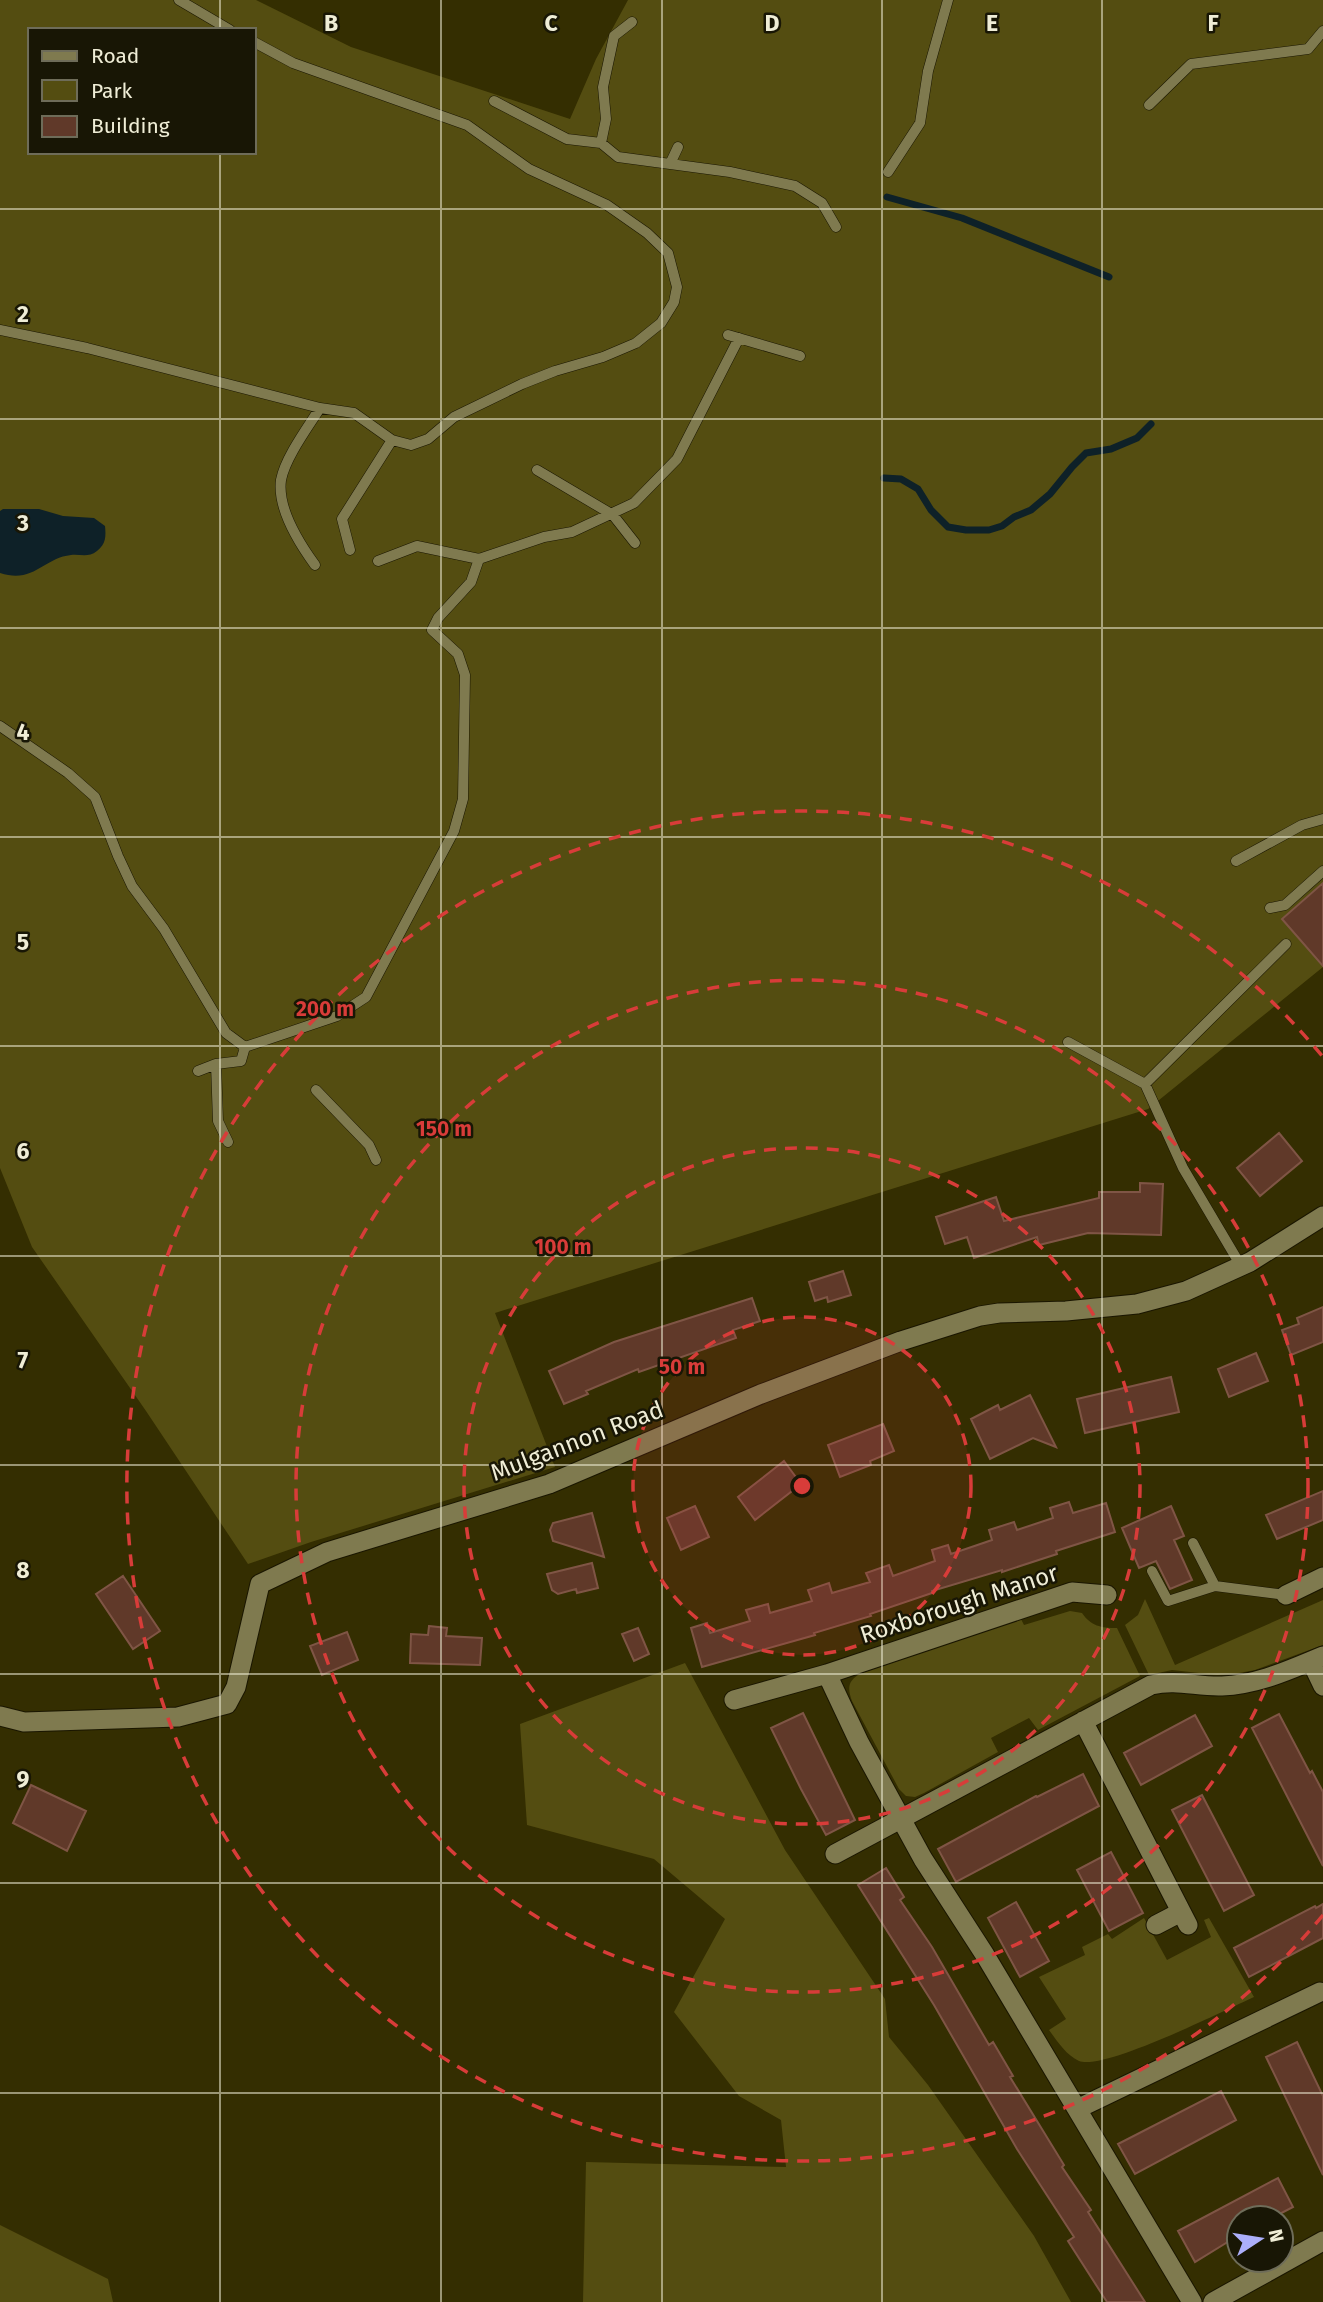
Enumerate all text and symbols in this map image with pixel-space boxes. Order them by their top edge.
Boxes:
text: B [324,9,338,37]
text: C [544,9,558,37]
text: D [765,9,780,37]
text: E [986,9,998,37]
text: F [1207,9,1219,37]
legend [28,28,256,154]
text: Road [91,43,139,69]
text: Park [91,78,133,104]
text: Building [91,113,170,139]
text: 2 [17,300,29,328]
text: 3 [16,509,29,537]
text: 4 [17,718,30,746]
text: 5 [17,928,29,956]
text: 200 m [296,996,354,1022]
text: 150 m [416,1116,472,1142]
text: 6 [17,1137,30,1165]
text: 100 m [534,1234,592,1260]
text: 7 [18,1346,29,1374]
text: 50 m [659,1354,705,1380]
street label: Mulgannon Road [487,1395,667,1487]
centre of rings [790,1474,814,1498]
text: 8 [16,1556,30,1584]
street label: Roxborough Manor [857,1559,1062,1649]
text: 9 [17,1765,30,1793]
north arrow [1225,2204,1295,2274]
text: N [1264,2227,1289,2244]

